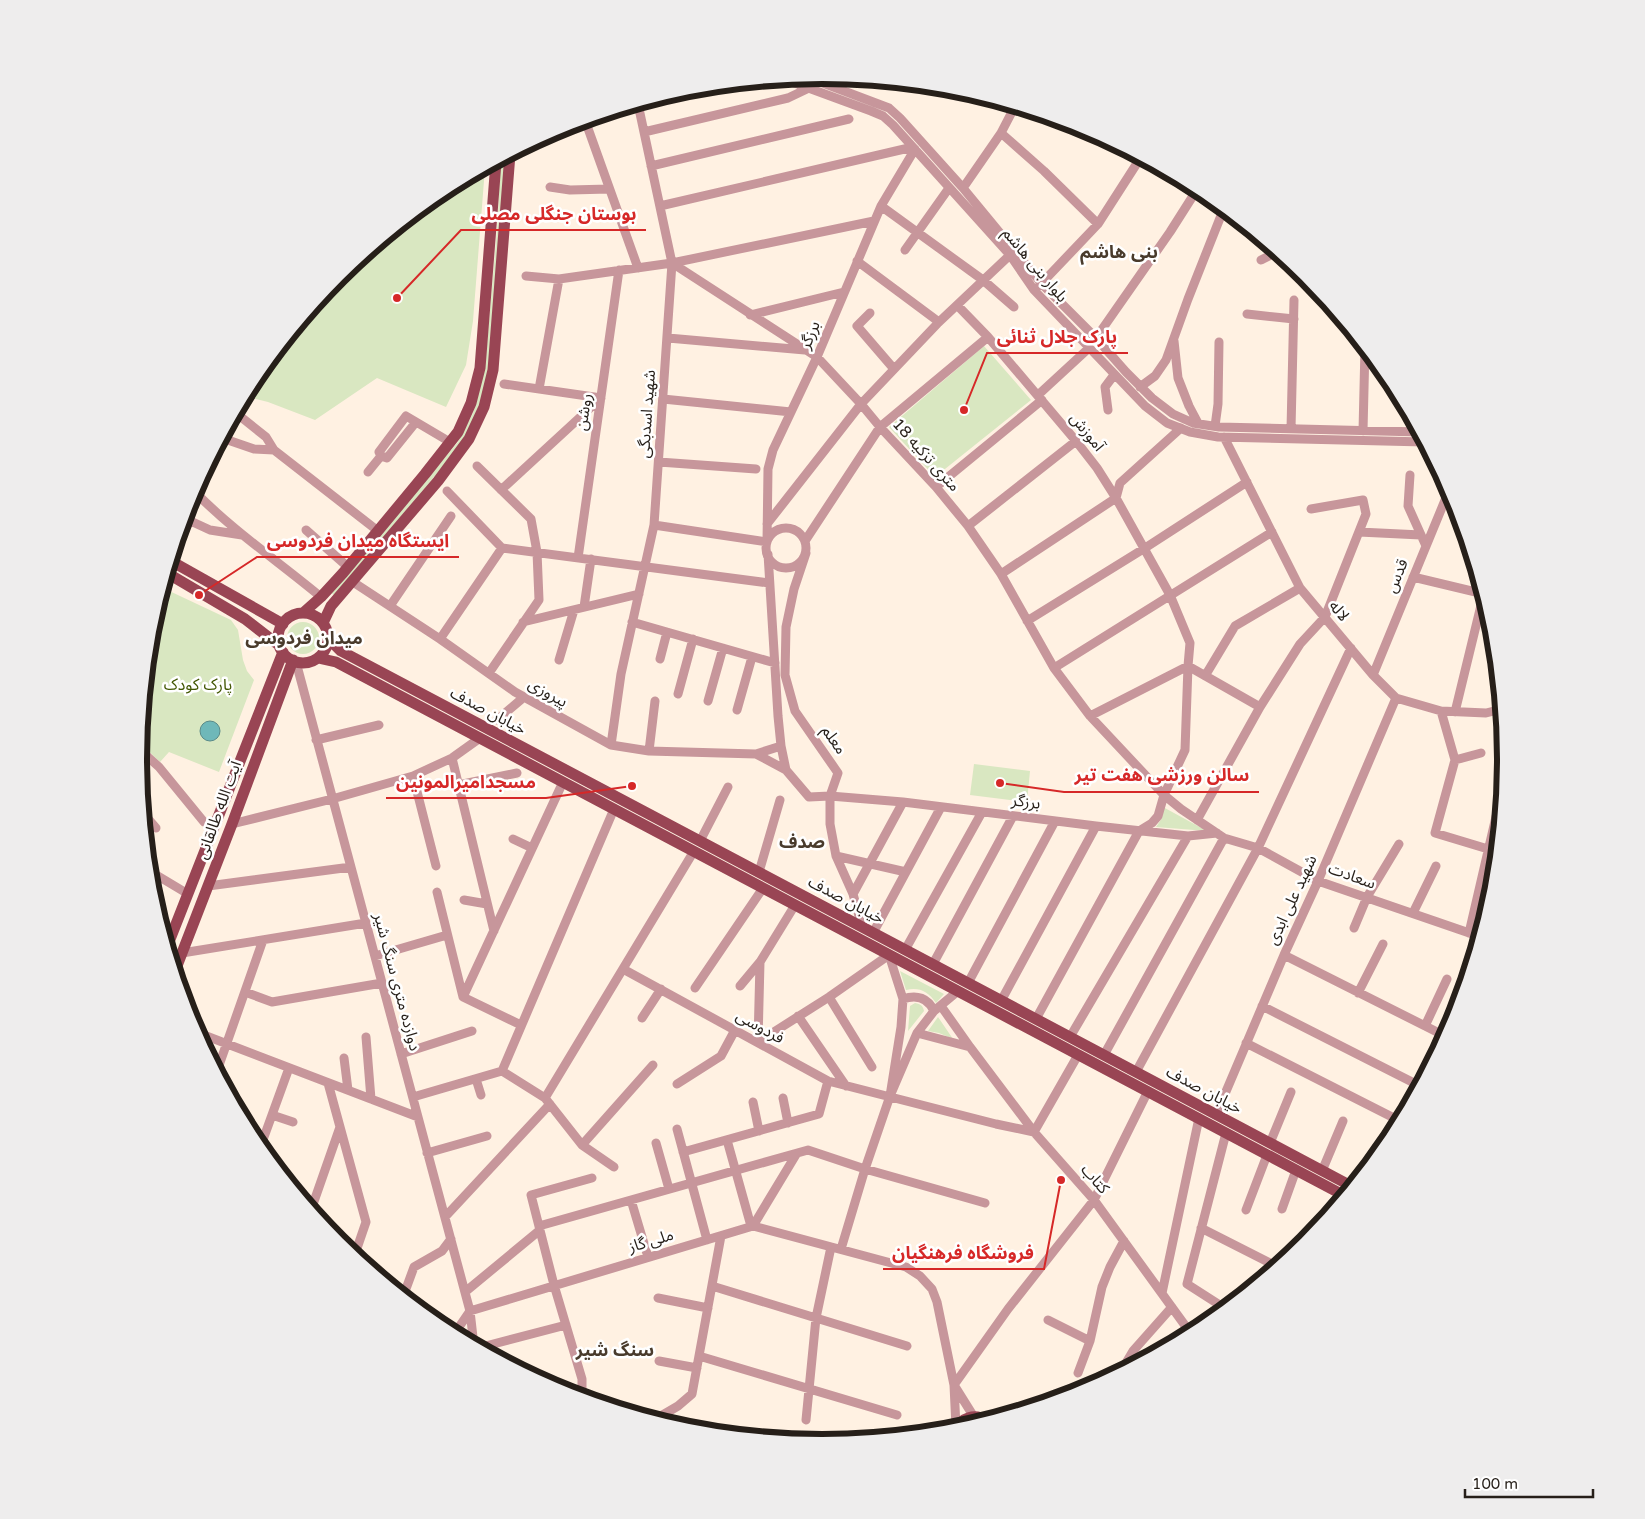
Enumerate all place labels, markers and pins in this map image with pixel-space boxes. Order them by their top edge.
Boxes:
callout: بوستان جنگلی مصلی [461,197,646,230]
callout: پارک جلال ثنائی [987,320,1128,353]
callout: ایستگاه میدان فردوسی [257,524,459,557]
callout: سالن ورزشی هفت تیر [1064,759,1259,792]
callout: مسجدامیرالمونین [386,765,546,798]
callout: فروشگاه فرهنگیان [883,1236,1044,1269]

